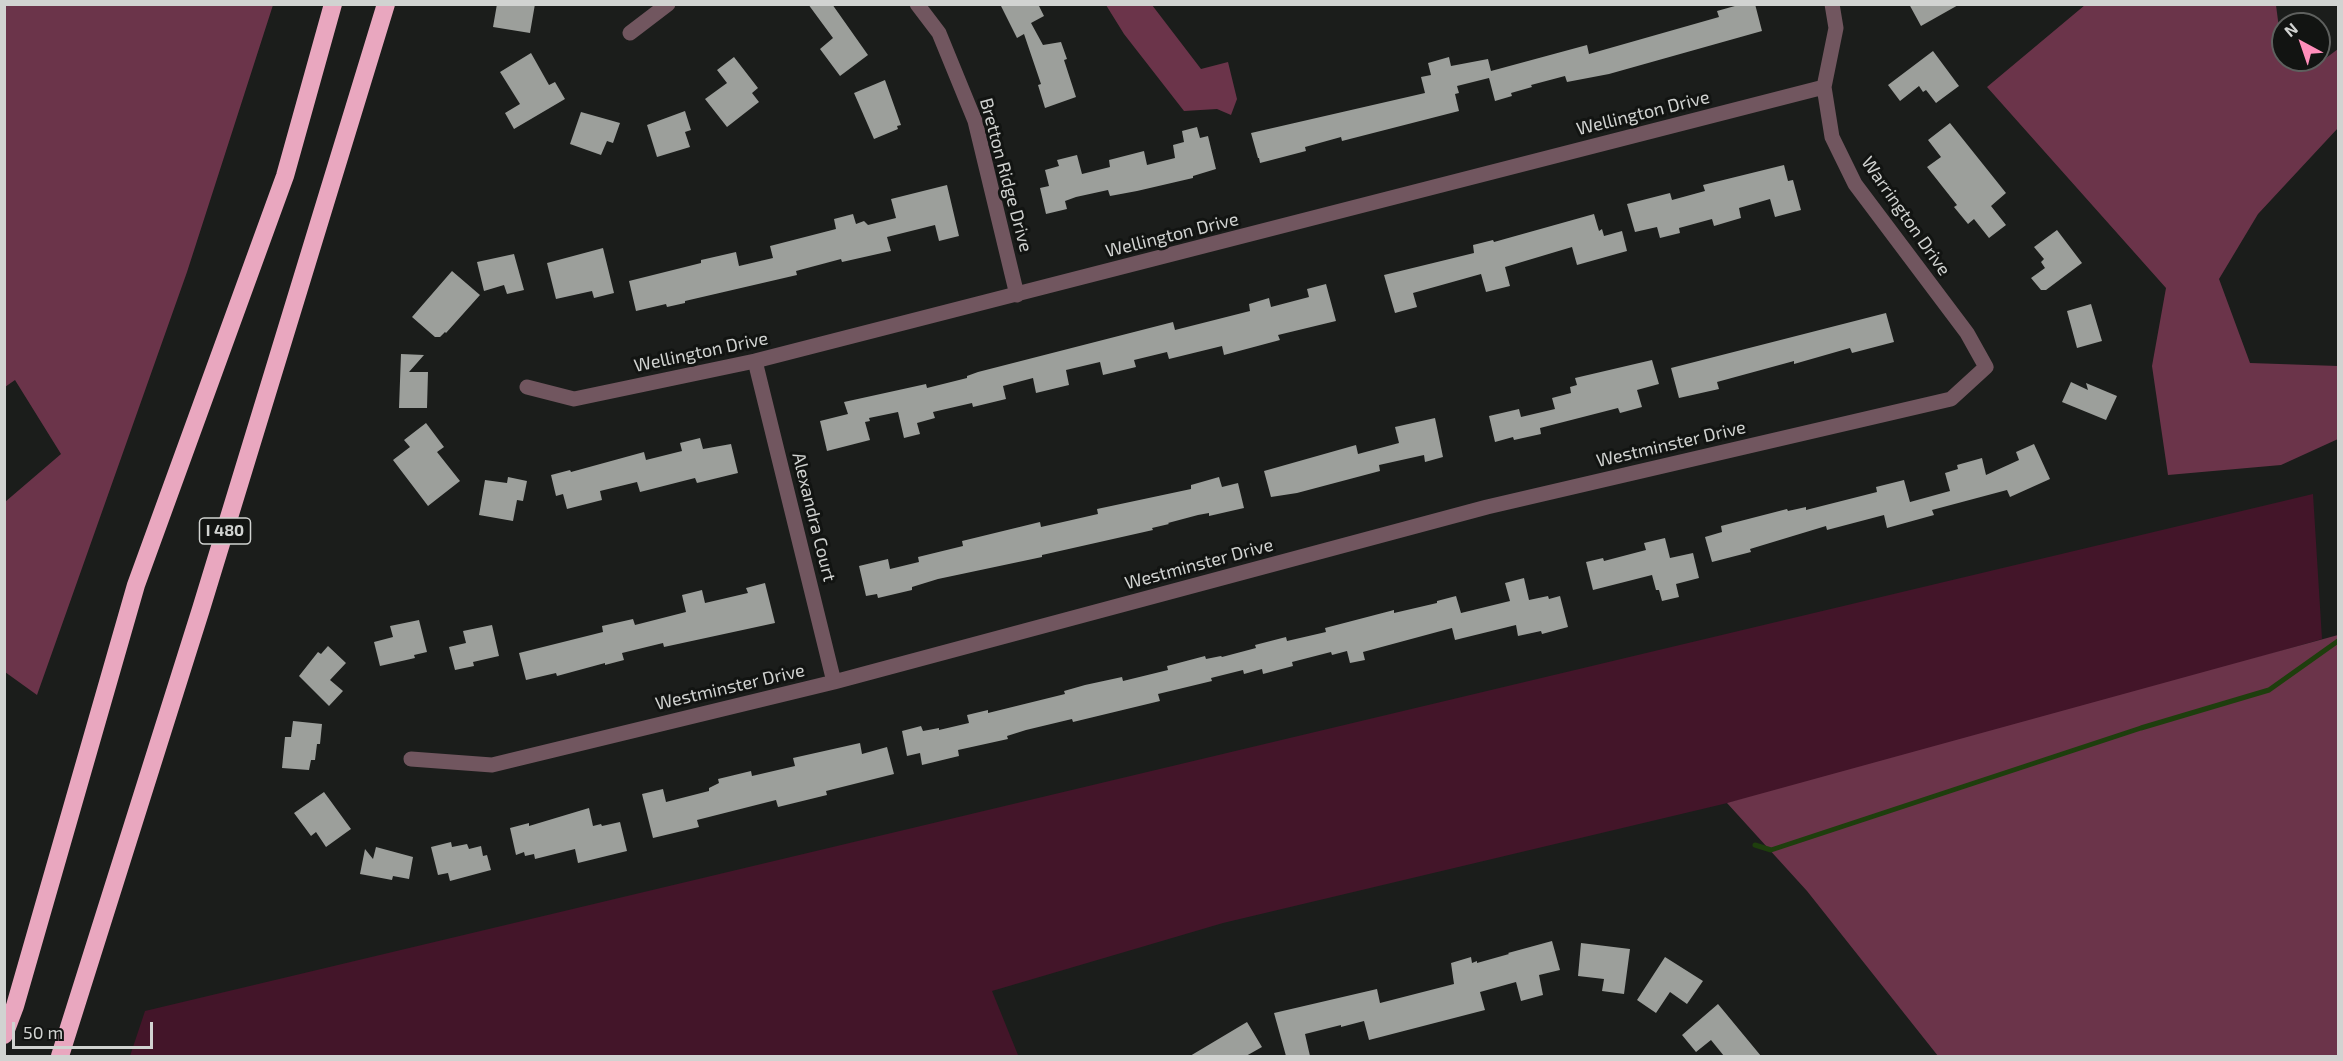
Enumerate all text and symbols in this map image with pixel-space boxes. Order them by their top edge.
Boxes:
north arrow [2271,12,2331,72]
text: N [2280,18,2301,40]
street label: Wellington Drive [1574,86,1712,140]
street label: Bretton Ridge Drive [975,96,1037,254]
street label: Warrington Drive [1857,152,1955,280]
street label: Wellington Drive [1103,208,1241,262]
street label: Wellington Drive [632,327,770,377]
street label: Westminster Drive [1594,416,1748,472]
street label: Alexandra Court [788,450,840,584]
road number: I 480 [200,518,250,544]
street label: Westminster Drive [1122,534,1276,594]
street label: Westminster Drive [653,659,807,715]
scale bar [15,1010,156,1048]
text: 50 m [23,1021,63,1043]

